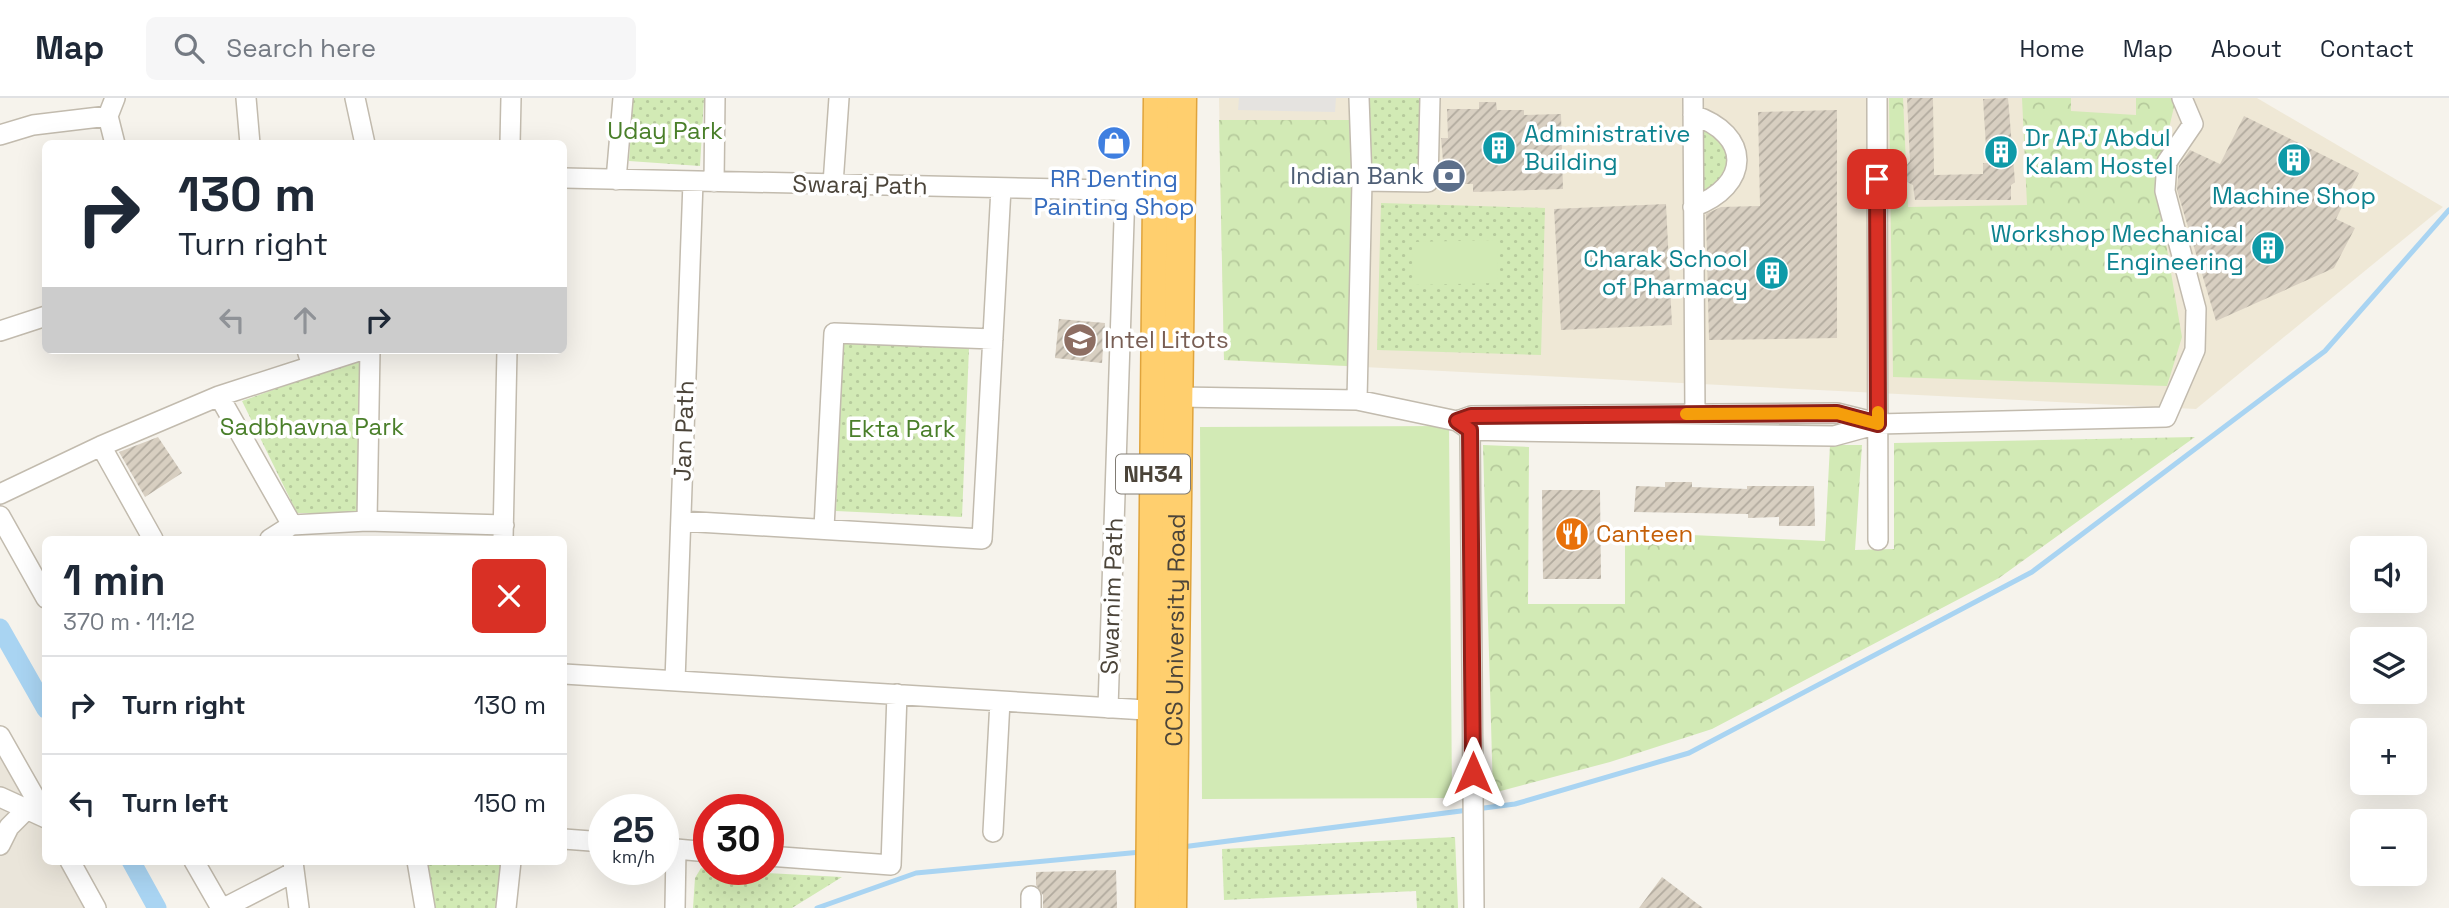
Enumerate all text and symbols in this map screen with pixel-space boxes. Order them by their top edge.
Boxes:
search box [146,17,636,80]
text: Map [35,27,104,69]
icon: search [170,29,208,67]
text: Search here [226,31,376,65]
text: Home [2019,33,2085,64]
text: Map [2123,33,2173,64]
text: About [2211,33,2282,64]
text: Contact [2320,33,2414,64]
park label: Uday Park [607,115,723,146]
place label: Administrative Building [1524,118,1690,177]
place label: Dr APJ Abdul Kalam Hostel [2025,122,2174,181]
shop icon: RR Denting Painting Shop [1095,124,1133,162]
building icon: Administrative Building [1480,129,1518,167]
building icon: Dr APJ Abdul Kalam Hostel [1982,133,2020,171]
building icon: Machine Shop [2275,141,2313,179]
pin [1847,149,1907,209]
bank icon: Indian Bank [1430,157,1468,195]
place label: Indian Bank [1290,160,1424,191]
icon: arrive [1858,160,1896,198]
text: 130 m [178,163,316,225]
place label: RR Denting Painting Shop [1033,163,1195,222]
icon: right [63,168,154,259]
street label: Swaraj Path [792,168,928,201]
place label: Machine Shop [2212,180,2376,211]
place label: Workshop Mechanical Engineering [1991,218,2244,277]
text: Turn right [178,224,328,264]
building icon: Workshop Mechanical Engineering [2249,229,2287,267]
place label: Charak School of Pharmacy [1583,243,1748,302]
building icon: Charak School of Pharmacy [1753,254,1791,292]
icon: left [213,301,251,339]
icon: ahead [286,301,324,339]
icon: right [359,301,397,339]
school or university icon: Intel Litots [1061,321,1099,359]
place label: Intel Litots [1104,324,1229,355]
street label: Jan Path [666,380,701,482]
park label: Sadbhavna Park [220,411,404,442]
park label: Ekta Park [848,413,956,444]
road number: NH34 [1116,454,1190,494]
street label: CCS University Road [1158,513,1192,747]
restaurant icon: Canteen [1553,515,1591,553]
street label: Swarnim Path [1093,517,1130,675]
place label: Canteen [1596,518,1693,549]
map controls [2350,536,2427,886]
button: sound [2350,536,2427,613]
text: 1 min [63,554,166,607]
button: close [472,559,546,633]
text: 370 m · 11:12 [63,607,195,637]
button: layers [2350,627,2427,704]
icon: right [63,686,101,724]
text: Turn right [122,688,246,722]
text: 130 m [474,688,546,722]
button: + [2350,718,2427,795]
position arrow [1436,736,1510,810]
icon: left [63,784,101,822]
text: Turn left [122,786,229,820]
text: 150 m [474,786,546,820]
speed limit sign: 30 [693,794,784,885]
text: 25 [613,808,654,852]
button: − [2350,809,2427,886]
text: km/h [612,845,655,868]

